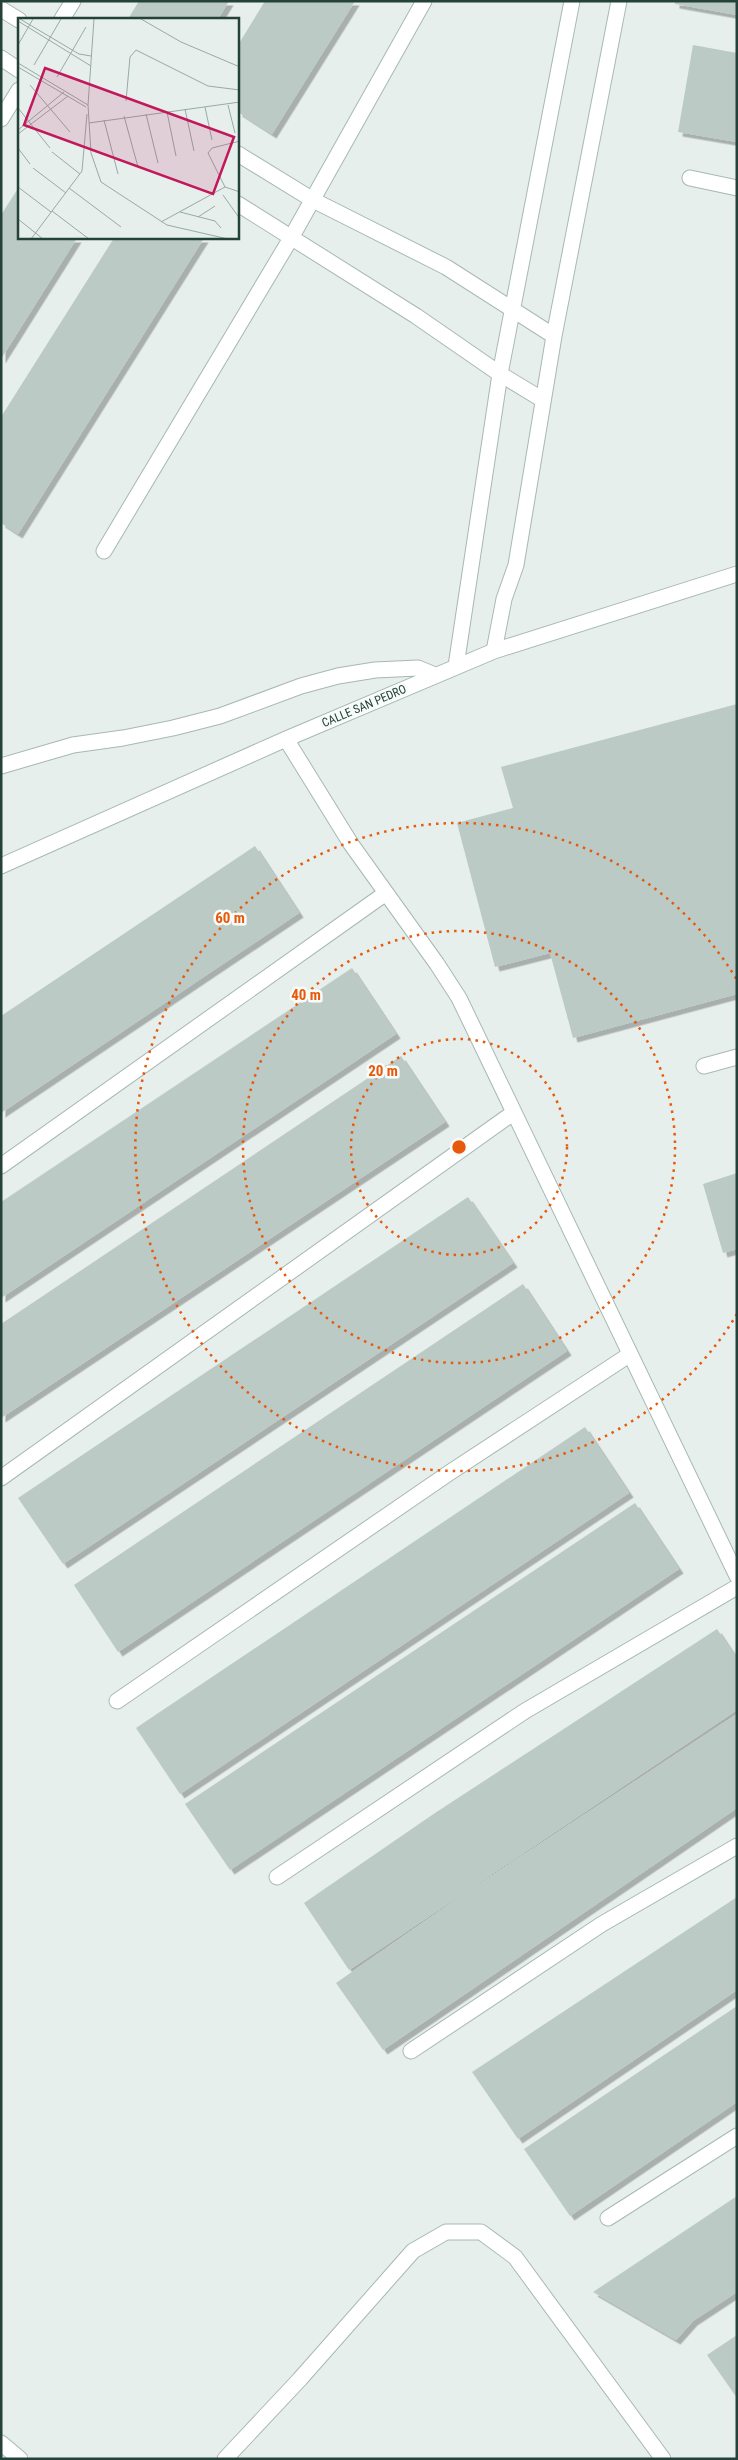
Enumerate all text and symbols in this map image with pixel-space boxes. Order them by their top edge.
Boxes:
inset map [18,18,239,239]
street label: CALLE SAN PEDRO [320,682,408,730]
text: 60 m [215,909,245,927]
text: 40 m [291,986,321,1004]
text: 20 m [368,1062,398,1080]
centre of rings [450,1138,468,1156]

